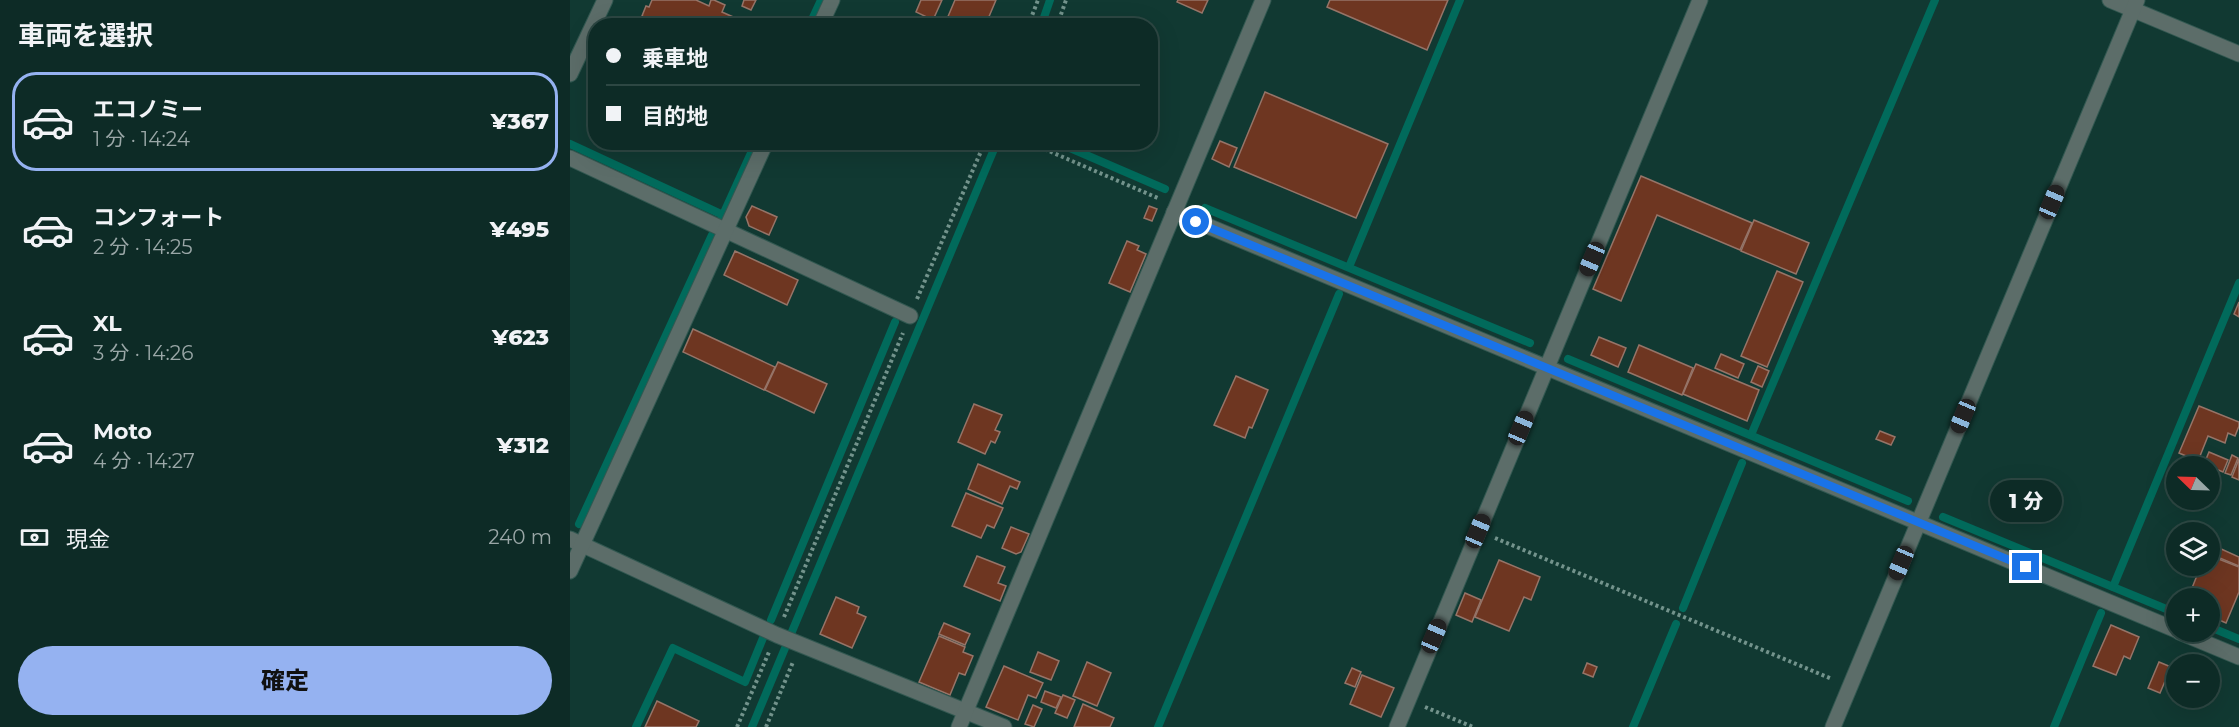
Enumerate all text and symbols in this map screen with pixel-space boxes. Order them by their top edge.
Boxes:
text: 車両を選択 [18,19,153,52]
text: 乗車地 [642,45,708,72]
icon: car [21,95,75,149]
text: エコノミー [93,96,203,123]
text: 目的地 [642,103,708,130]
text: ¥367 [491,108,549,135]
text: 1 分 · 14:24 [93,127,190,151]
car [2037,182,2067,222]
icon: car [21,203,75,257]
text: コンフォート [93,204,224,231]
route start [1182,208,1209,235]
text: ¥495 [490,216,549,243]
text: 2 分 · 14:25 [93,235,193,259]
car [1577,239,1607,279]
text: XL [93,310,122,337]
icon: car [21,311,75,365]
text: ¥623 [492,324,549,351]
text: 3 分 · 14:26 [93,341,193,365]
car [1948,396,1978,436]
car [1506,408,1536,448]
text: Moto [93,418,152,445]
icon: car [21,419,75,473]
text: ¥312 [497,432,549,459]
text: 4 分 · 14:27 [93,449,195,473]
north arrow [2166,456,2220,510]
map controls [2166,456,2220,708]
callout: 1 分 [1990,480,2062,522]
text: 1 分 [2009,489,2043,513]
car [1463,511,1493,551]
icon: cash [18,521,51,554]
button: layers [2166,522,2220,576]
text: 240 m [488,525,552,549]
text: 現金 [66,526,110,553]
car [1886,543,1916,583]
route end [2012,553,2039,580]
button: + [2166,588,2220,642]
car [1419,616,1449,656]
button: 確定 [18,646,552,715]
button: − [2166,654,2220,708]

